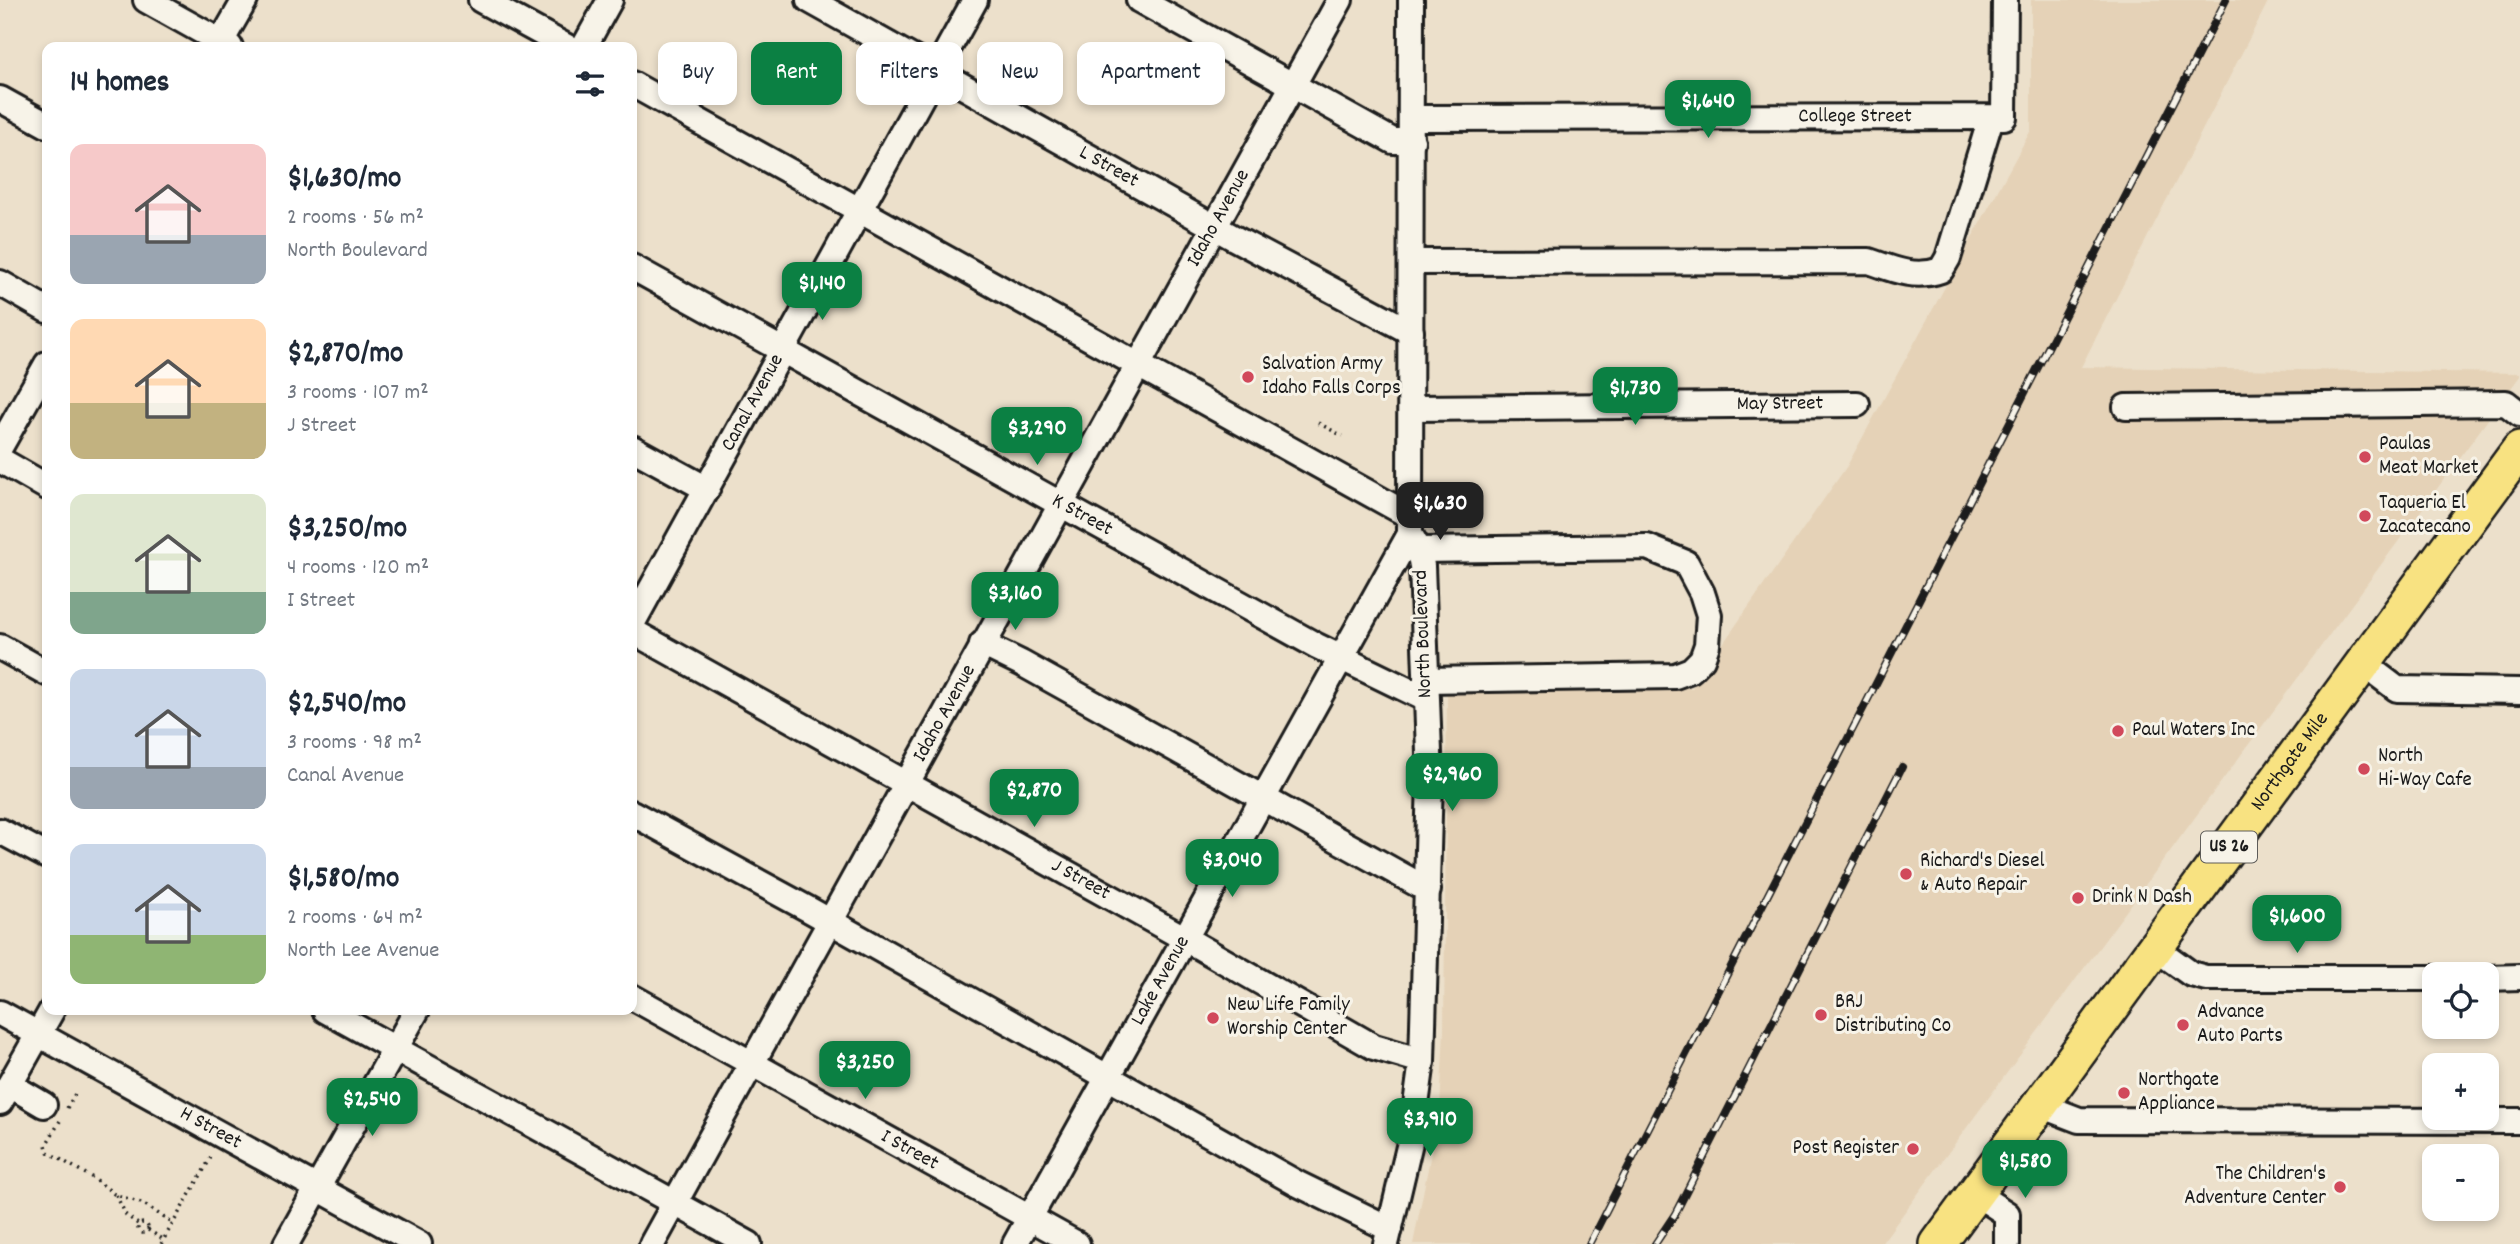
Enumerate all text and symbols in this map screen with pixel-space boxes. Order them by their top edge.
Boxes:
chip: Buy [658,42,737,105]
chip: Rent [751,42,842,105]
chip: Filters [856,42,963,105]
chip: New [977,42,1063,105]
chip: Apartment [1077,42,1225,105]
text: 14 homes [70,63,169,106]
icon: filters [571,65,609,103]
pin: $1,640 [1651,80,1765,140]
text: $1,640 [1681,86,1735,119]
street label: College Street [1798,102,1912,132]
street label: L Street [1073,139,1144,197]
text: $1,630/mo [287,159,401,202]
street label: Idaho Avenue [1180,164,1258,273]
icon: home [126,172,210,256]
text: 2 rooms · 56 m² [287,202,424,235]
text: North Boulevard [287,235,428,268]
pin: $1,140 [765,262,879,322]
text: $1,140 [798,268,846,301]
text: $2,870/mo [287,334,403,377]
icon: home [126,347,210,431]
street label: Canal Avenue [714,349,792,457]
place label: Salvation Army Idaho Falls Corps [1262,350,1401,404]
pin: $1,730 [1578,368,1692,427]
marker: Salvation Army Idaho Falls Corps [1240,369,1256,385]
text: $1,730 [1609,373,1661,406]
text: 3 rooms · 107 m² [287,377,429,410]
street label: May Street [1737,389,1824,420]
pin: $3,290 [980,407,1094,467]
text: J Street [287,410,357,443]
text: $3,290 [1007,413,1067,446]
place label: Paulas Meat Market [2379,430,2479,484]
marker: Paulas Meat Market [2357,449,2373,465]
pin: $1,630 [1383,482,1497,542]
street label: K Street [1046,487,1118,545]
text: $1,630 [1412,488,1468,521]
place label: Taqueria El Zacatecano [2379,489,2471,543]
marker: Taqueria El Zacatecano [2357,508,2373,524]
text: $3,250/mo [287,509,407,552]
icon: home [126,522,210,606]
text: 4 rooms · 120 m² [287,552,429,585]
street label: North Boulevard [1407,569,1441,699]
pin: $3,160 [958,572,1072,632]
text: $3,160 [987,578,1043,611]
text: I Street [287,585,355,618]
street label: Idaho Avenue [906,659,984,768]
text: $2,540/mo [287,684,406,727]
icon: home [126,697,210,781]
street label: Northgate Mile [2244,707,2337,818]
place label: Paul Waters Inc [2132,716,2255,746]
marker: Paul Waters Inc [2110,723,2126,739]
text: 3 rooms · 98 m² [287,727,422,760]
place label: North Hi-Way Cafe [2378,742,2472,796]
pin: $2,960 [1395,754,1509,813]
text: $2,960 [1422,759,1482,792]
text: Canal Avenue [287,760,404,793]
marker: North Hi-Way Cafe [2356,761,2372,777]
pin: $2,870 [977,770,1091,829]
text: $2,870 [1006,775,1062,808]
road number: US 26 [2201,832,2257,862]
pin: $3,040 [1175,839,1289,899]
text: $3,040 [1202,845,1262,878]
place label: Richard's Diesel & Auto Repair [1920,847,2044,901]
street label: J Street [1045,852,1116,909]
text: $1,580/mo [287,859,399,902]
marker: Richard's Diesel & Auto Repair [1898,866,1914,882]
icon: home [126,872,210,956]
place label: Drink N Dash [2092,883,2192,913]
marker: Drink N Dash [2070,890,2086,906]
pin: $1,600 [2240,895,2354,955]
text: $1,600 [2268,901,2326,934]
text: 2 rooms · 64 m² [287,902,423,935]
street label: Lake Avenue [1124,931,1198,1031]
text: North Lee Avenue [287,935,439,968]
map controls [2422,962,2499,1221]
button: locate [2422,962,2499,1039]
place label: BRJ Distributing Co [1835,988,1951,1042]
place label: New Life Family Worship Center [1227,991,1350,1045]
place label: Advance Auto Parts [2197,998,2283,1052]
marker: BRJ Distributing Co [1813,1007,1829,1023]
marker: New Life Family Worship Center [1205,1010,1221,1026]
marker: Advance Auto Parts [2175,1017,2191,1033]
pin: $3,250 [808,1042,922,1101]
text: $3,250 [835,1047,895,1080]
button: + [2422,1053,2499,1130]
place label: Northgate Appliance [2138,1066,2219,1120]
pin: $2,540 [315,1078,429,1138]
text: $2,540 [343,1084,401,1117]
marker: Northgate Appliance [2116,1085,2132,1101]
pin: $3,910 [1373,1098,1487,1158]
street label: H Street [174,1100,247,1158]
text: $3,910 [1403,1104,1457,1137]
street label: I Street [875,1123,944,1179]
place label: Post Register [1793,1134,1899,1164]
pin: $1,580 [1968,1140,2082,1200]
marker: Post Register [1905,1141,1921,1157]
button: − [2422,1144,2499,1221]
text: $1,580 [1998,1146,2052,1179]
place label: The Children's Adventure Center [2184,1160,2326,1214]
marker: The Children's Adventure Center [2332,1179,2348,1195]

